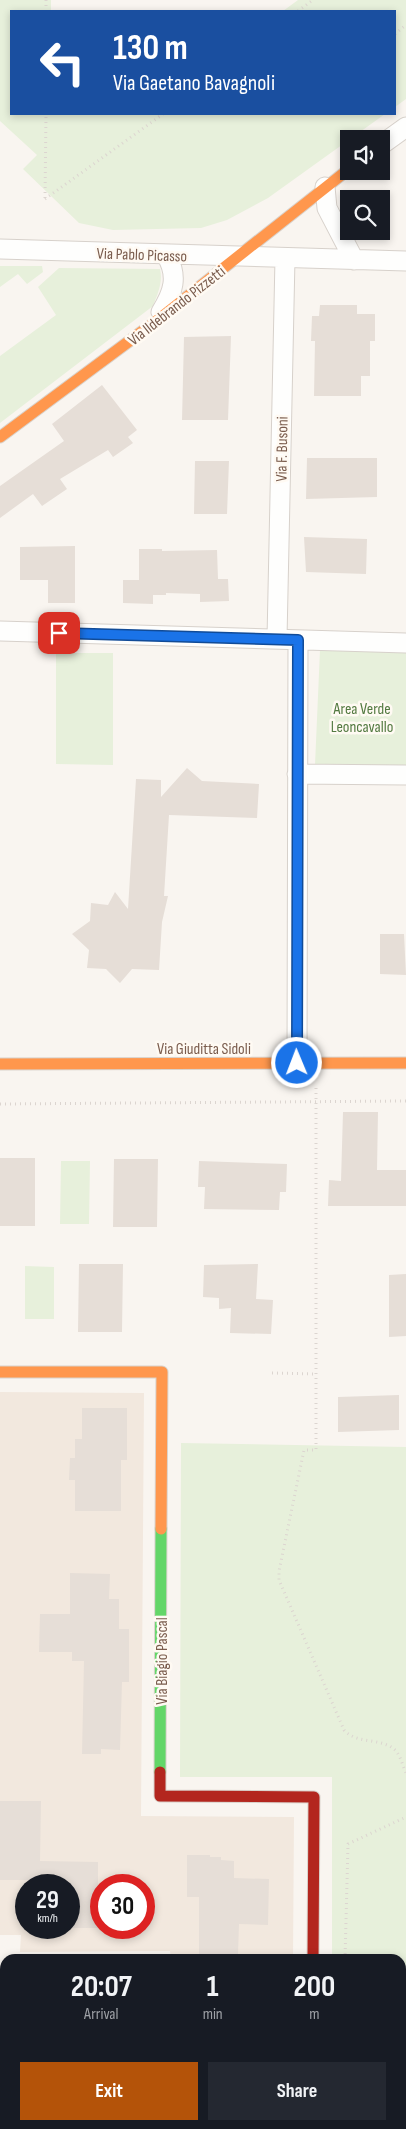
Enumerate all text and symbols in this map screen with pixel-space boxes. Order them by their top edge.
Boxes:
text: 130 m [113,27,188,70]
icon: left [30,30,95,95]
text: Via Gaetano Bavagnoli [113,70,275,97]
map controls [340,130,390,240]
button: sound [340,130,390,180]
button: search [340,190,390,240]
street label: Via Pablo Picasso [96,244,187,267]
street label: Via Ildebrando Pizzetti [125,262,229,350]
street label: Via F. Busoni [272,416,293,482]
pin [38,612,80,654]
icon: arrive [45,619,73,647]
park label: Area Verde Leoncavallo [331,700,393,737]
position arrow [270,1036,322,1088]
street label: Via Giuditta Sidoli [157,1040,251,1059]
street label: Via Biagio Pascal [153,1617,172,1705]
speed limit sign: 30 [90,1874,155,1939]
text: 29 [36,1885,59,1916]
text: km/h [37,1911,58,1926]
text: 20:07 [71,1969,132,2005]
text: 1 [207,1969,219,2005]
text: 200 [294,1969,335,2005]
text: Arrival [84,2005,119,2024]
text: min [203,2005,223,2024]
text: m [309,2005,319,2024]
button: Exit [20,2062,198,2120]
button: Share [208,2062,386,2120]

